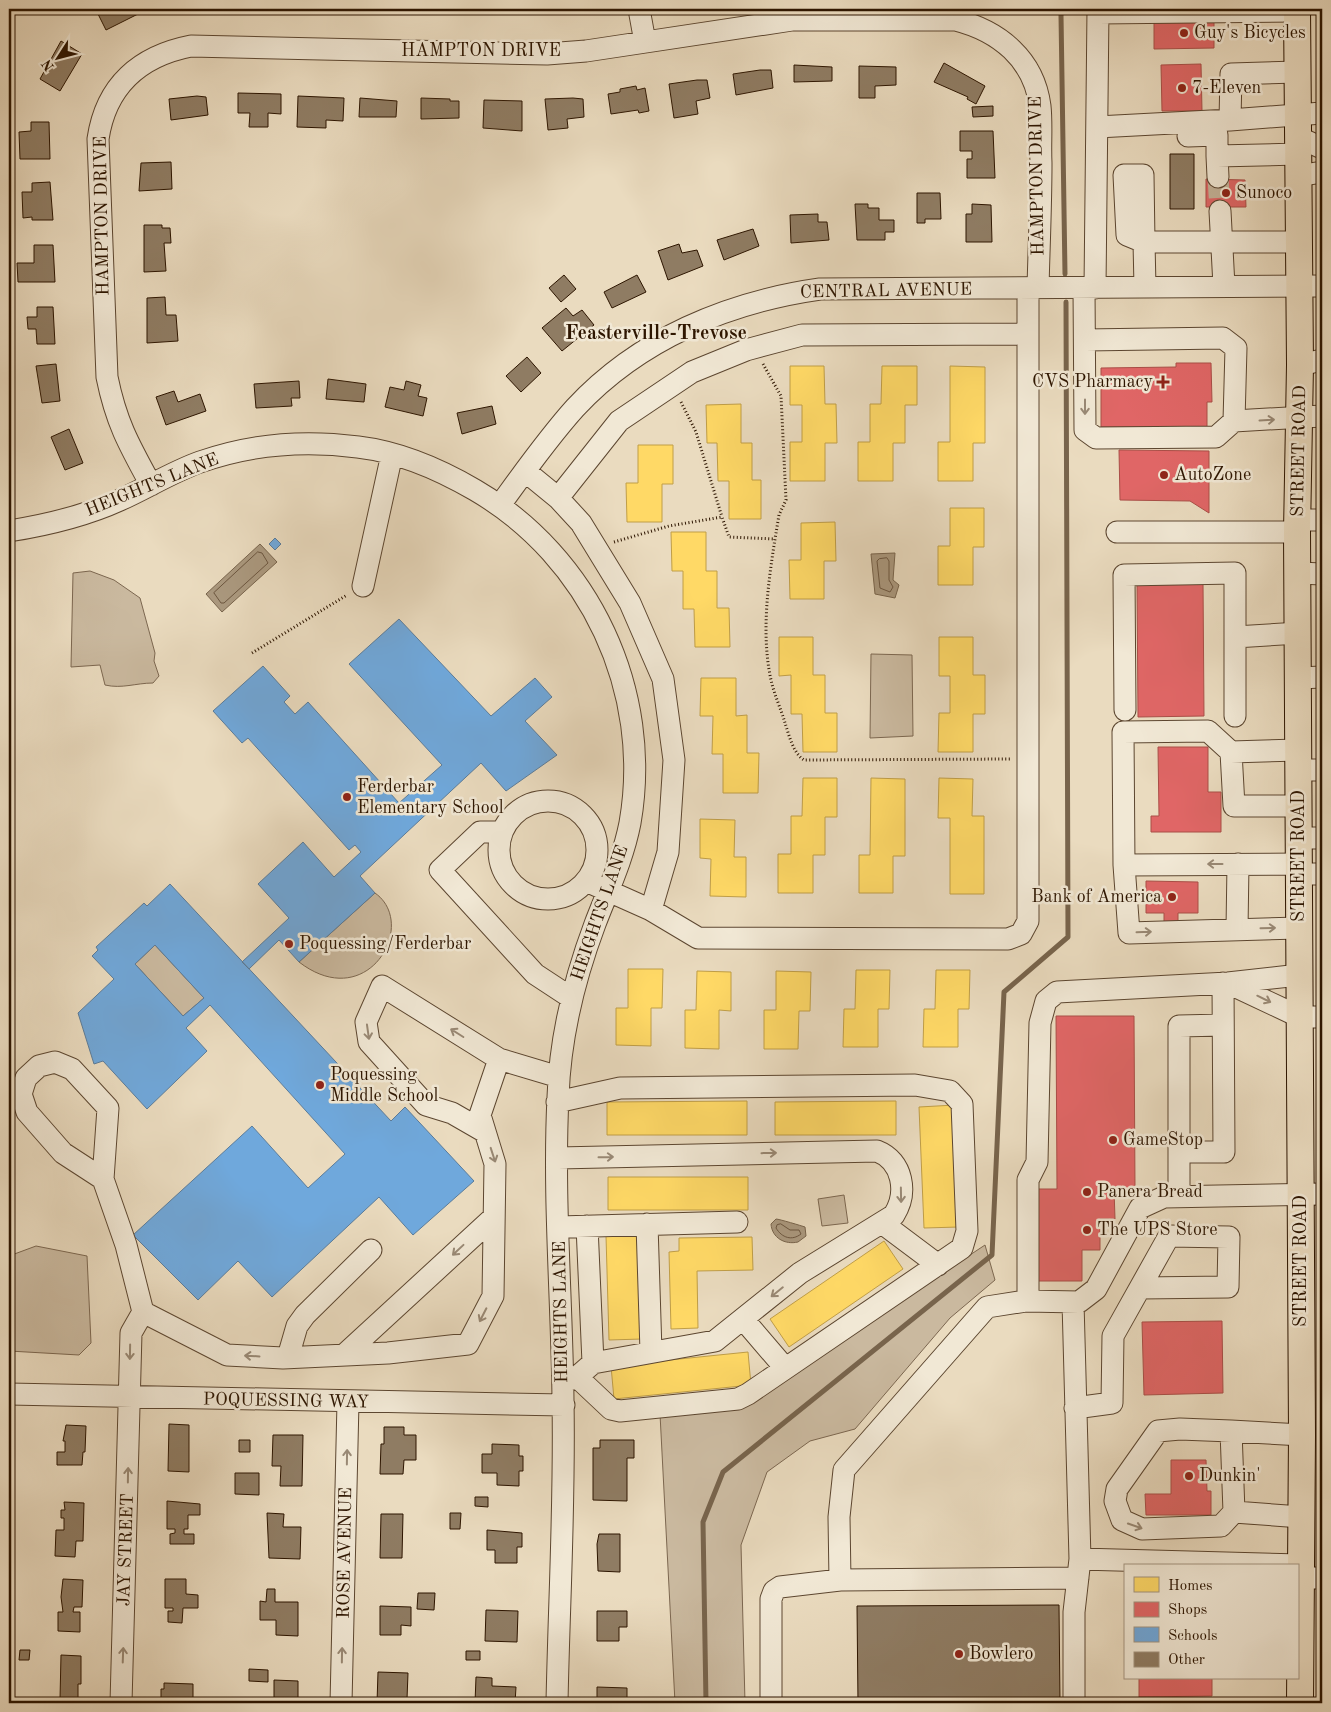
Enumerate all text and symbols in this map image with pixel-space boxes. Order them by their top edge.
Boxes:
place label: Guy's Bicycles [1194,24,1306,42]
marker: Guy's Bicycles [1178,27,1190,39]
north arrow [32,32,82,82]
street label: HAMPTON DRIVE [401,42,561,60]
text: N [39,56,57,73]
place label: 7-Eleven [1192,79,1262,97]
marker: 7-Eleven [1176,82,1188,94]
street label: HAMPTON DRIVE [1027,96,1047,256]
street label: HAMPTON DRIVE [92,136,112,296]
place label: Sunoco [1236,184,1292,202]
marker: Sunoco [1220,187,1232,199]
street label: CENTRAL AVENUE [800,280,972,302]
district label: Feasterville-Trevose [565,324,747,344]
place label: CVS Pharmacy [1032,373,1153,391]
marker: CVS Pharmacy [1157,376,1169,388]
street label: STREET ROAD [1289,385,1309,517]
one-way arrow [1080,398,1090,414]
one-way arrow [1259,415,1275,424]
street label: HEIGHTS LANE [83,450,221,520]
place label: AutoZone [1174,466,1251,484]
marker: AutoZone [1158,469,1170,481]
place label: Ferderbar Elementary School [357,778,504,817]
street label: STREET ROAD [1290,790,1308,922]
marker: Ferderbar Elementary School [341,791,353,803]
street label: HEIGHTS LANE [568,843,632,983]
one-way arrow [1207,859,1224,869]
place label: Bank of America [1031,888,1162,906]
marker: Bank of America [1166,891,1178,903]
one-way arrow [1259,924,1275,933]
one-way arrow [1136,928,1152,937]
place label: Poquessing/Ferderbar [299,935,472,953]
marker: Poquessing/Ferderbar [283,938,295,950]
one-way arrow [1256,995,1271,1004]
one-way arrow [363,1023,373,1039]
one-way arrow [451,1028,465,1038]
place label: Poquessing Middle School [330,1066,439,1105]
marker: Poquessing Middle School [314,1079,326,1091]
place label: GameStop [1123,1131,1203,1149]
marker: GameStop [1107,1134,1119,1146]
one-way arrow [488,1147,498,1163]
one-way arrow [760,1148,777,1158]
one-way arrow [598,1152,614,1161]
place label: Panera Bread [1097,1183,1203,1201]
one-way arrow [896,1186,906,1202]
marker: Panera Bread [1081,1186,1093,1198]
street label: STREET ROAD [1292,1195,1310,1327]
place label: The UPS Store [1097,1221,1218,1239]
marker: The UPS Store [1081,1224,1093,1236]
street label: HEIGHTS LANE [551,1241,571,1383]
one-way arrow [452,1244,465,1256]
one-way arrow [771,1286,784,1297]
one-way arrow [478,1307,487,1322]
one-way arrow [125,1344,135,1360]
one-way arrow [244,1351,260,1360]
street label: POQUESSING WAY [203,1391,369,1411]
one-way arrow [342,1449,352,1466]
one-way arrow [123,1467,133,1483]
place label: Dunkin' [1199,1467,1261,1485]
marker: Dunkin' [1183,1470,1195,1482]
street label: ROSE AVENUE [335,1487,355,1619]
street label: JAY STREET [115,1493,137,1607]
one-way arrow [1127,1522,1143,1532]
legend [1124,1564,1298,1680]
text: Homes [1168,1579,1213,1594]
text: Shops [1168,1603,1207,1618]
text: Schools [1168,1629,1217,1644]
place label: Bowlero [969,1645,1034,1663]
one-way arrow [118,1647,127,1663]
one-way arrow [338,1647,347,1663]
marker: Bowlero [953,1648,965,1660]
text: Other [1168,1653,1205,1668]

